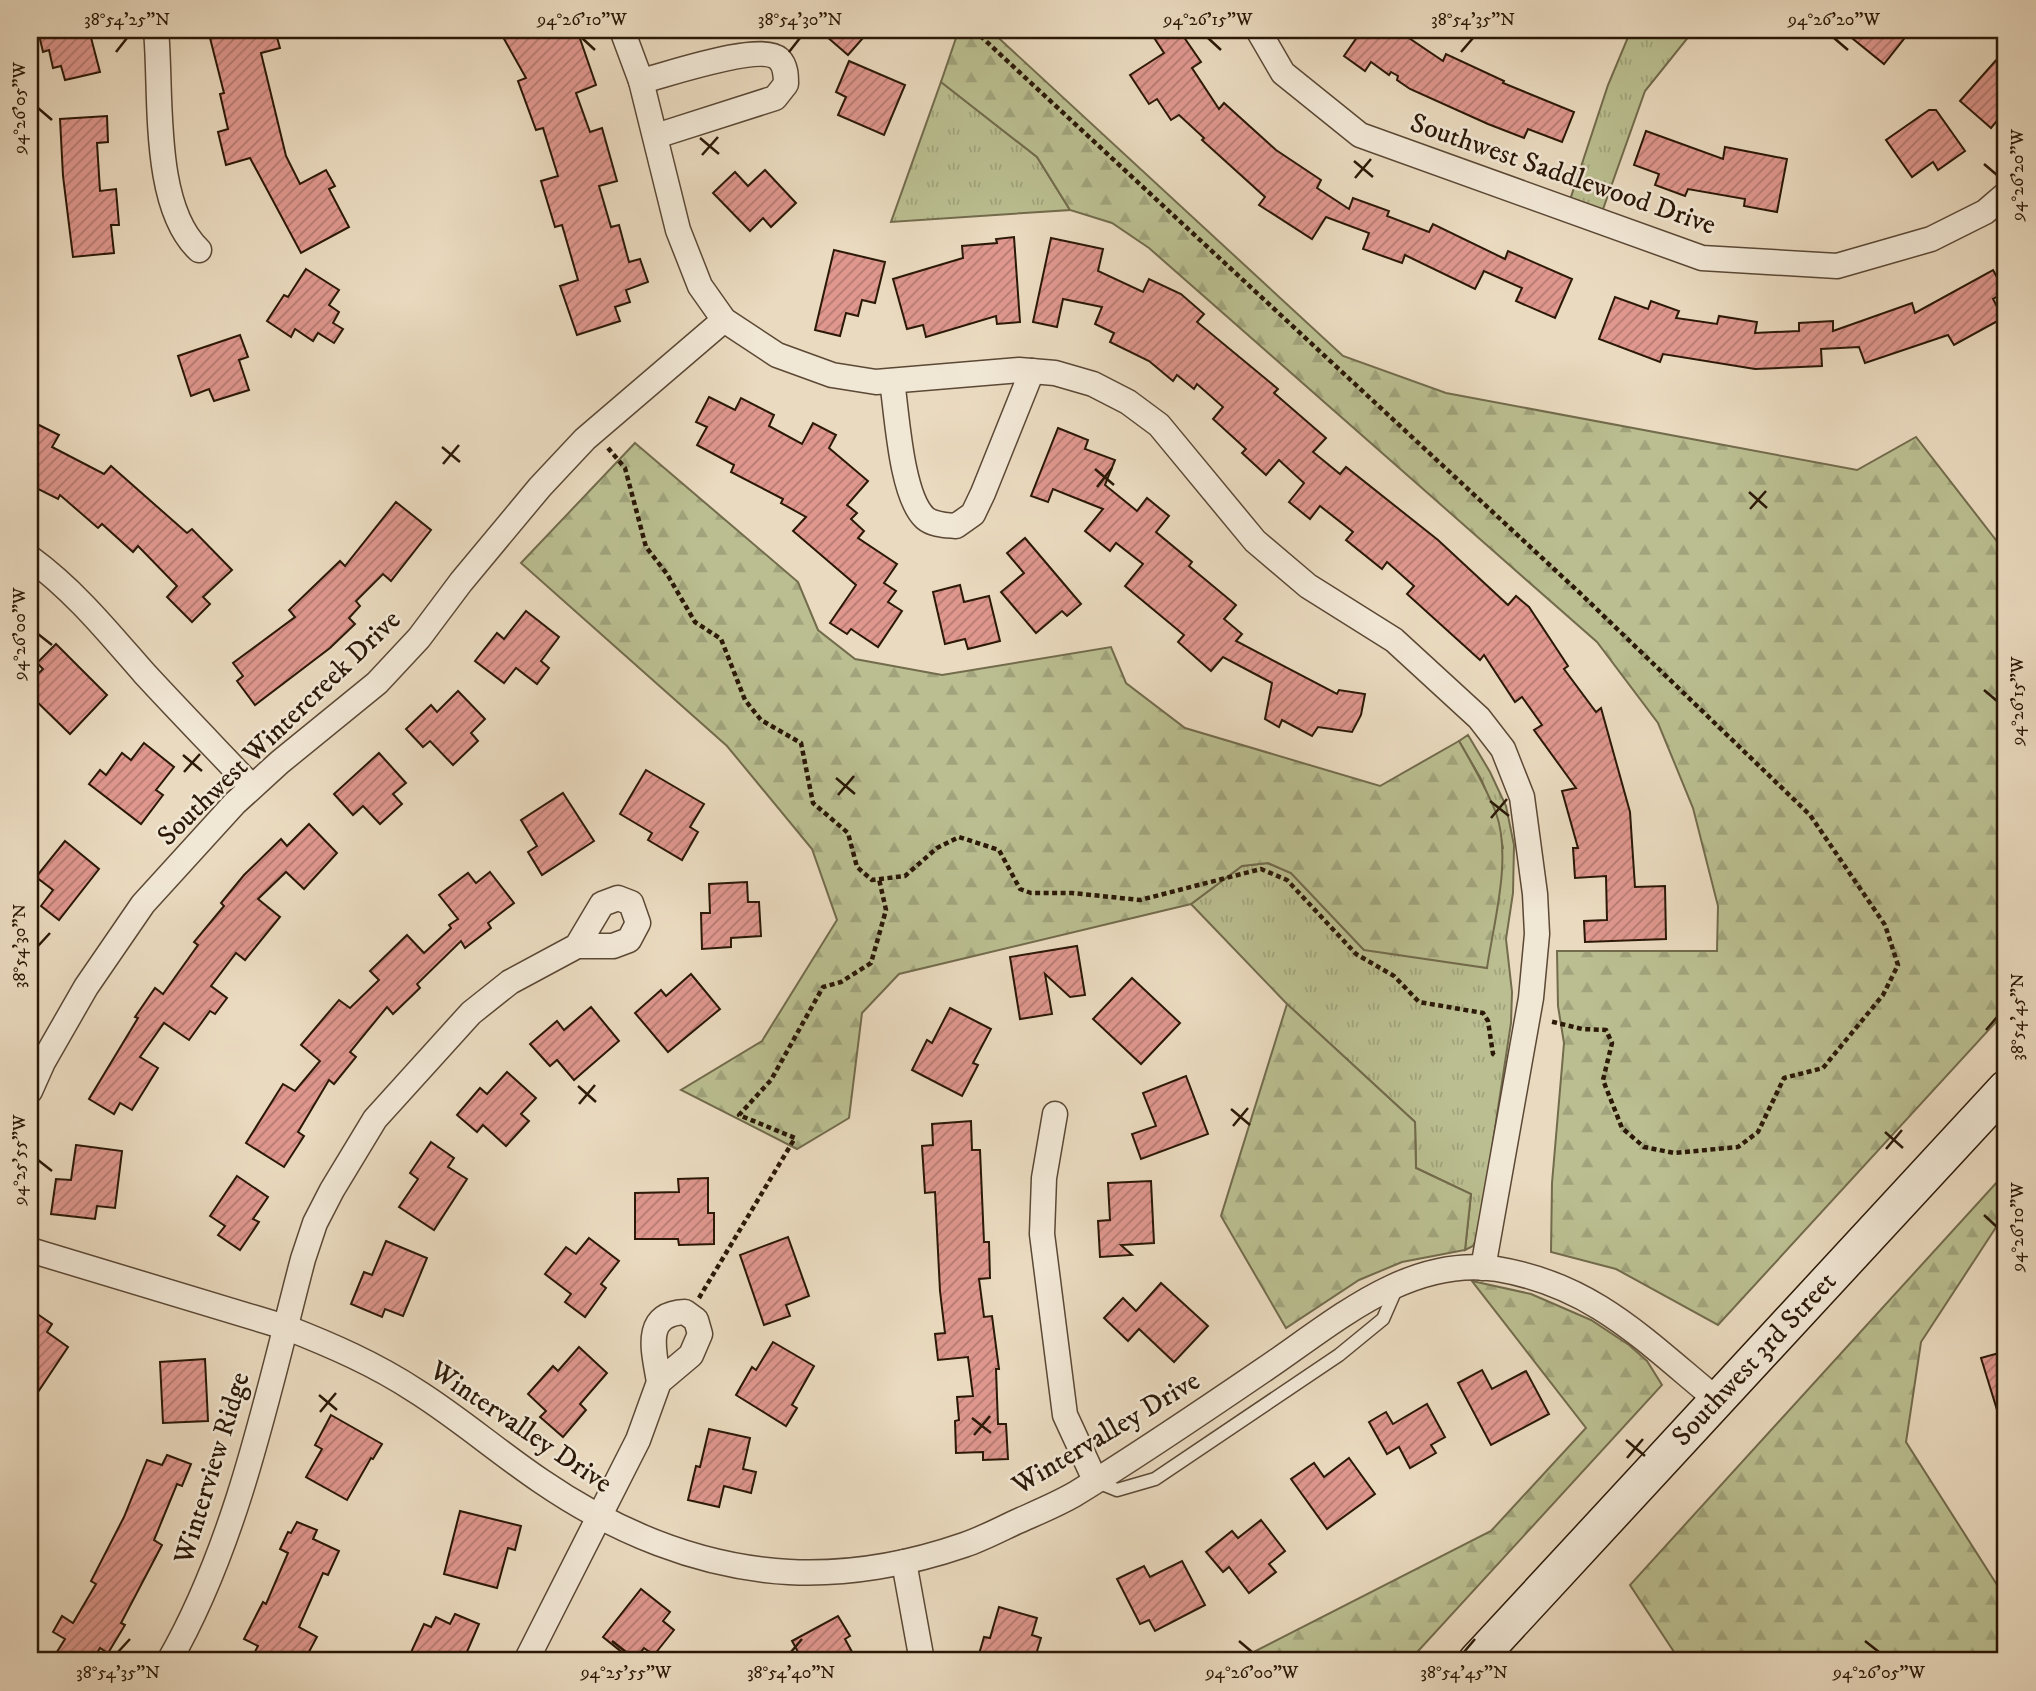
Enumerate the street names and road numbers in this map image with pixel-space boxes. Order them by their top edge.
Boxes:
street label: Southwest Saddlewood Drive [1406,105,1720,243]
street label: Southwest Wintercreek Drive [150,602,408,854]
street label: Southwest 3rd Street [1664,1264,1844,1454]
street label: Wintervalley Drive [422,1352,619,1501]
street label: Wintervalley Drive [1005,1363,1206,1503]
street label: Winterview Ridge [166,1368,258,1569]

